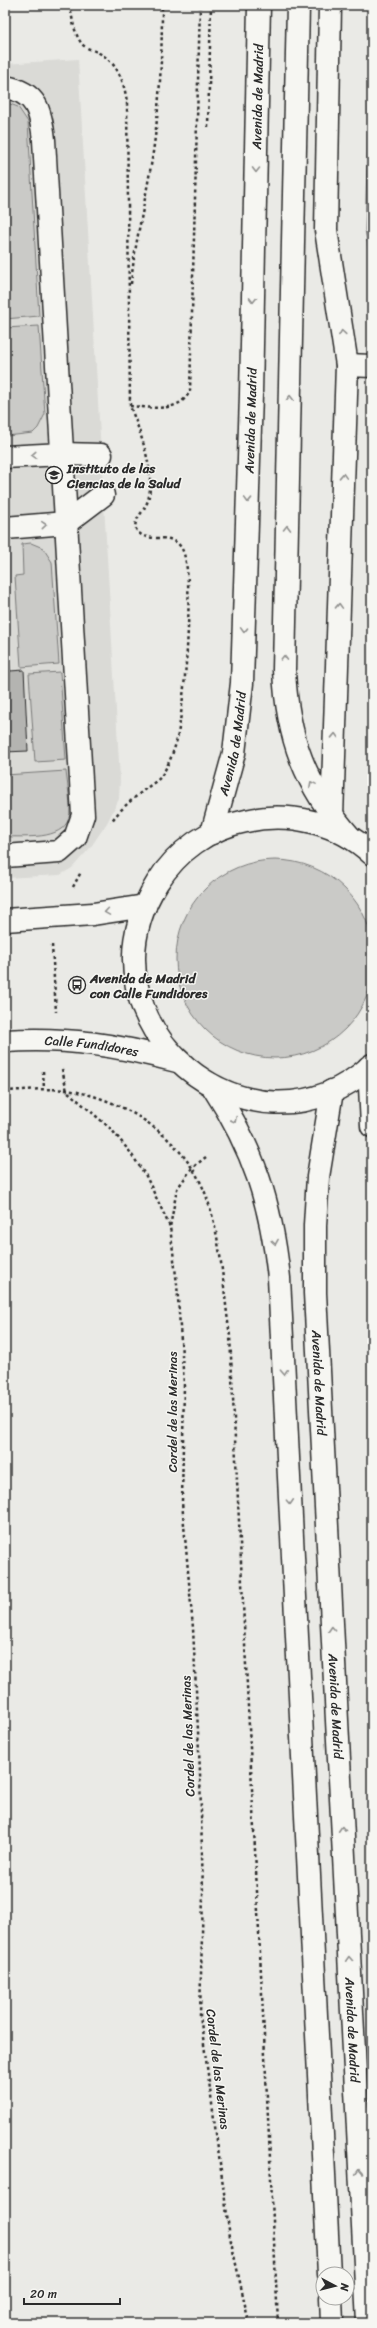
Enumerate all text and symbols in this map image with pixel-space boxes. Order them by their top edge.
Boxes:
street label: Avenida de Madrid [245,43,270,151]
one-way arrow [252,167,260,173]
one-way arrow [249,297,257,303]
one-way arrow [338,329,347,336]
street label: Avenida de Madrid [237,366,263,475]
one-way arrow [286,395,294,401]
one-way arrow [31,451,37,460]
place label: Instituto de las Ciencias de la Salud [66,457,182,495]
school or university icon: Instituto de las Ciencias de la Salud [44,465,64,485]
one-way arrow [339,473,347,479]
one-way arrow [243,497,252,503]
one-way arrow [41,520,47,529]
one-way arrow [283,525,291,531]
one-way arrow [334,603,343,609]
one-way arrow [239,627,248,633]
one-way arrow [280,655,288,661]
street label: Avenida de Madrid [211,689,253,799]
one-way arrow [330,733,339,739]
one-way arrow [309,781,316,788]
one-way arrow [104,907,110,916]
place label: Avenida de Madrid con Calle Fundidores [89,967,208,1005]
bus stop icon: Avenida de Madrid con Calle Fundidores [67,975,87,995]
street label: Calle Fundidores [44,1029,142,1063]
one-way arrow [229,1116,236,1123]
one-way arrow [270,1239,279,1245]
street label: Avenida de Madrid [305,1328,334,1437]
street label: Cordel de las Merinas [161,1351,184,1473]
one-way arrow [279,1369,288,1375]
one-way arrow [286,1499,295,1505]
one-way arrow [328,1626,336,1632]
street label: Avenida de Madrid [322,1652,351,1761]
street label: Cordel de las Merinas [174,1674,202,1797]
one-way arrow [338,1826,346,1832]
one-way arrow [344,1955,353,1962]
street label: Avenida de Madrid [339,1976,367,2084]
street label: Cordel de las Merinas [199,2007,237,2131]
one-way arrow [355,2169,364,2175]
north arrow [315,2266,355,2306]
scale bar [24,2280,120,2306]
text: N [334,2281,354,2292]
text: 20 m [30,2283,57,2305]

